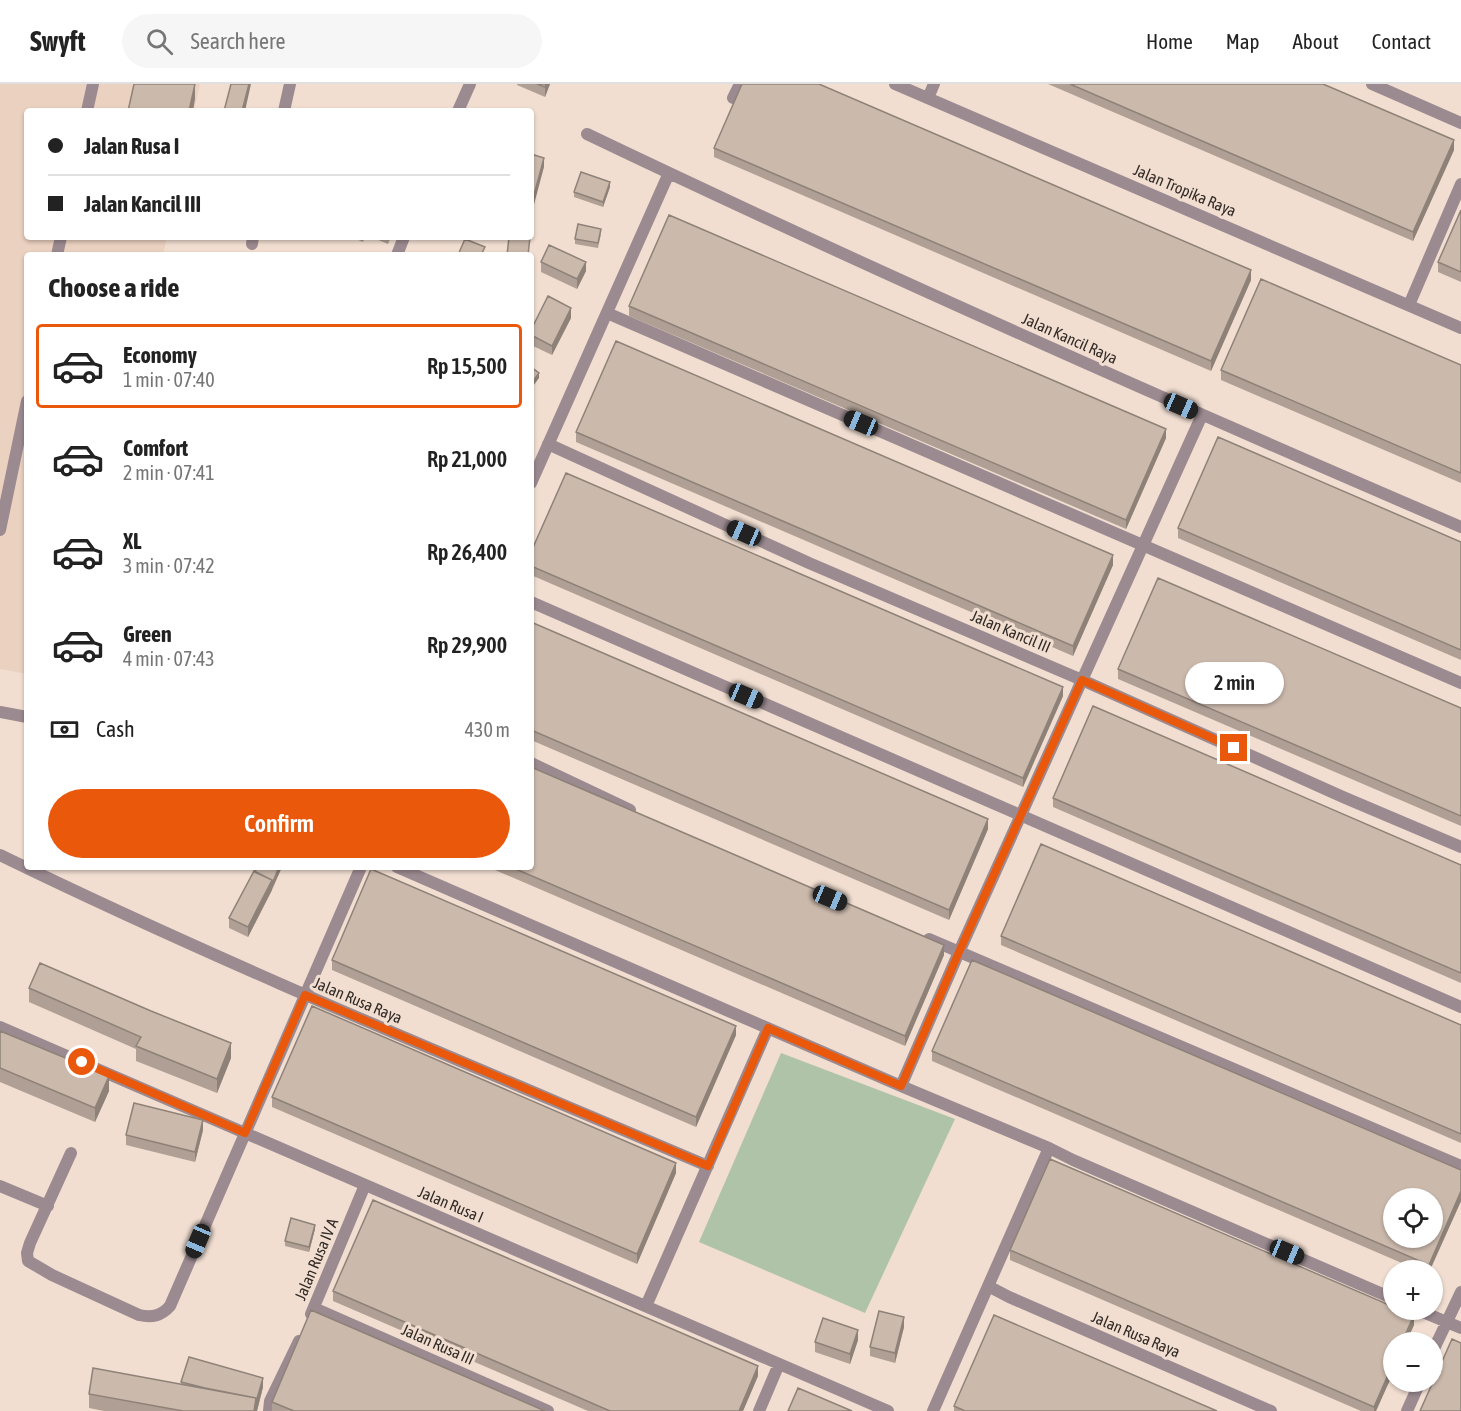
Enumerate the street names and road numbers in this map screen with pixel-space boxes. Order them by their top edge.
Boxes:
street label: Jalan Tropika Raya [1131,160,1239,221]
street label: Jalan Kancil Raya [1019,309,1120,368]
street label: Jalan Kancil III [968,606,1054,656]
street label: Jalan Rusa Raya [311,973,405,1028]
street label: Jalan Rusa I [416,1182,486,1226]
street label: Jalan Rusa IV A [291,1215,341,1303]
street label: Jalan Rusa Raya [1089,1307,1183,1362]
street label: Jalan Rusa III [399,1320,477,1368]

